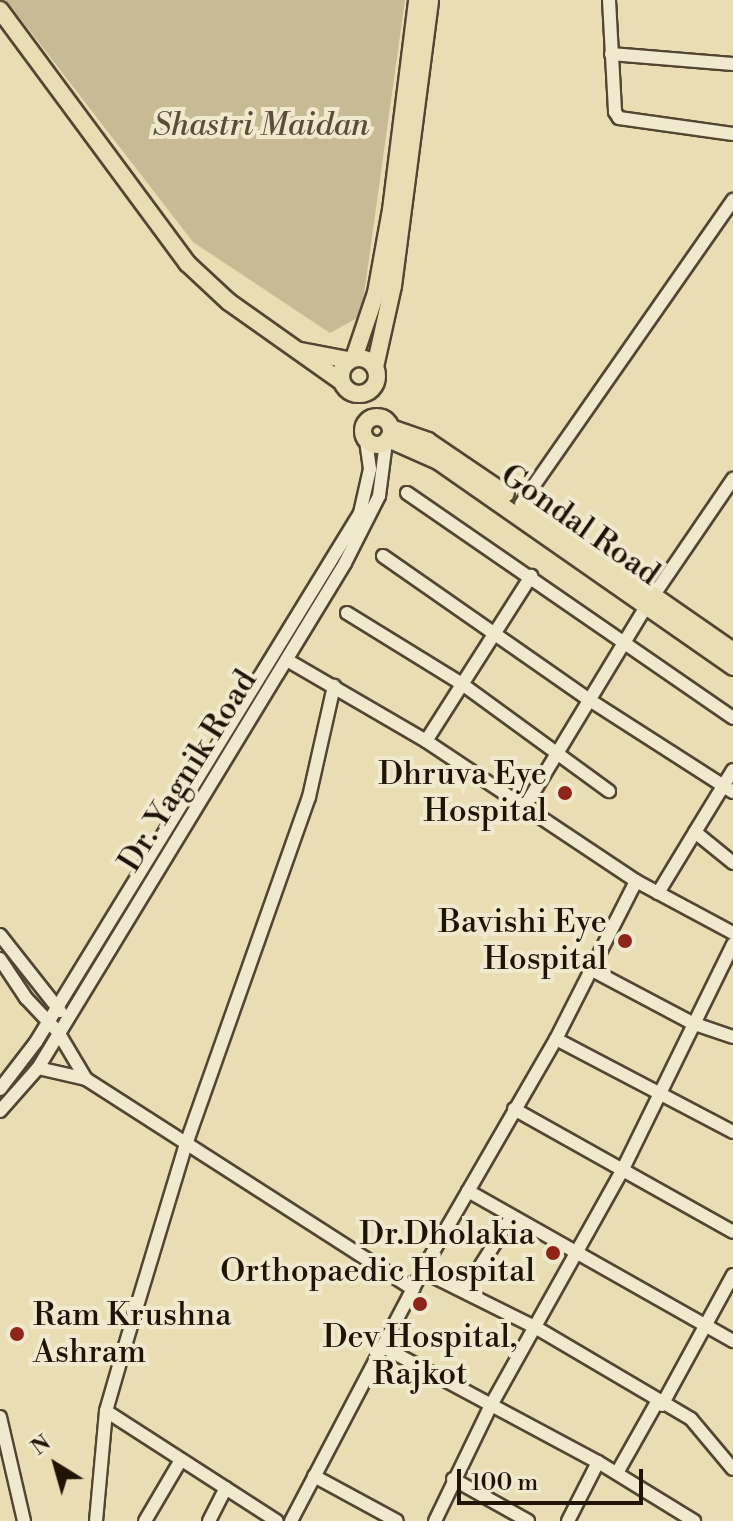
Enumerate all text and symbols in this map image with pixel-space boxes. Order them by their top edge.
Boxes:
park label: Shastri Maidan [153,106,369,144]
street label: Gondal Road [493,456,667,594]
street label: Dr. Yagnik Road [111,663,265,879]
place label: Dhruva Eye Hospital [378,756,547,831]
marker: Dhruva Eye Hospital [554,782,576,804]
place label: Bavishi Eye Hospital [439,904,607,979]
marker: Bavishi Eye Hospital [614,930,636,952]
place label: Dr.Dholakia Orthopaedic Hospital [220,1216,535,1291]
marker: Dr.Dholakia Orthopaedic Hospital [542,1242,564,1264]
marker: Dev Hospital, Rajkot [409,1293,431,1315]
place label: Ram Krushna Ashram [33,1297,231,1372]
place label: Dev Hospital, Rajkot [323,1319,517,1394]
marker: Ram Krushna Ashram [8,1325,26,1343]
north arrow [16,1425,96,1505]
text: N [26,1429,56,1461]
scale bar [461,1453,647,1503]
text: 100 m [471,1468,538,1498]

